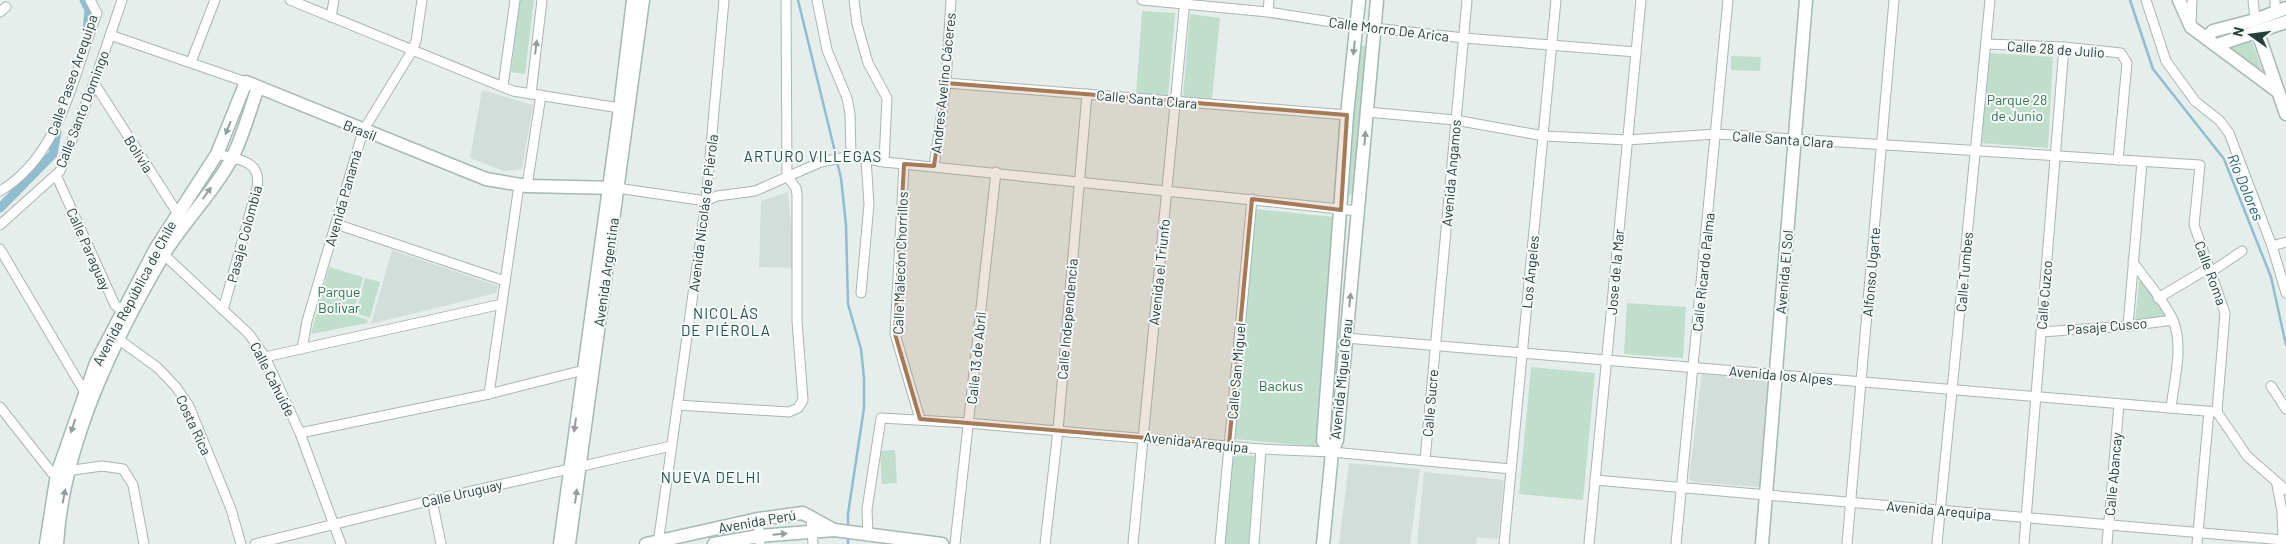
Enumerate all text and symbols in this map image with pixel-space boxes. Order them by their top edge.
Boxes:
north arrow [2226,10,2276,60]
street label: Calle Paseo Arequipa [43,12,101,138]
street label: Andres Avelino Cáceres [927,12,959,154]
street label: Calle Morro De Arica [1328,13,1450,45]
text: N [2229,25,2247,38]
street label: Calle 28 de Julio [2007,37,2105,61]
one-way arrow [532,38,540,54]
one-way arrow [1350,41,1358,57]
street label: Calle Santo Domingo [52,48,112,170]
street label: Calle Santa Clara [1096,86,1198,112]
park label: Parque 28 de Junio [1987,91,2047,124]
street label: Brasil [341,116,379,144]
street label: Avenida Angamos [1438,119,1464,227]
one-way arrow [224,121,232,135]
street label: Calle Santa Clara [1732,127,1834,151]
one-way arrow [1361,130,1369,146]
street label: Bolivia [121,132,157,176]
street label: Avenida Nicolás de Piérola [685,133,721,293]
district label: ARTURO VILLEGAS [744,147,882,165]
street label: Avenida Panamá [321,148,365,248]
water label: Río Dolores [2224,151,2268,223]
street label: Pasaje Colombia [223,184,265,284]
one-way arrow [202,186,212,200]
street label: Calle Malecón Chorrillos [889,191,911,335]
street label: Calle Paraguay [63,205,115,293]
street label: Calle Ricardo Palma [1688,212,1718,332]
street label: Avenida Argentina [590,216,622,328]
street label: Avenida República de Chile [89,218,179,368]
street label: Avenida el Triunfo [1145,218,1173,326]
street label: Alfonso Ugarte [1859,227,1883,317]
street label: Jose de la Mar [1603,228,1627,316]
street label: Avenida El Sol [1772,229,1796,315]
street label: Calle Tumbes [1952,231,1976,313]
street label: Los Ángeles [1518,234,1542,309]
street label: Calle Roma [2192,239,2230,307]
street label: Calle Independencia [1053,258,1081,380]
street label: Calle Cuzco [2033,260,2055,330]
park label: Parque Bolivar [317,283,361,316]
one-way arrow [1346,292,1354,308]
district label: NICOLÁS DE PIÉROLA [681,304,771,339]
street label: Calle 13 de Abril [963,311,989,405]
street label: Pasaje Cusco [2066,314,2148,338]
street label: Avenida Miguel Grau [1326,318,1356,440]
street label: Calle San Miguel [1223,322,1249,420]
street label: Calle Cahuide [247,339,299,419]
street label: Avenida los Alpes [1728,362,1834,388]
street label: Calle Sucre [1419,369,1441,437]
park label: Backus [1259,377,1303,394]
street label: Costa Rica [173,392,215,458]
one-way arrow [68,418,76,433]
one-way arrow [571,418,579,434]
street label: Avenida Arequipa [1143,428,1249,456]
street label: Calle Abancay [2101,431,2125,516]
district label: NUEVA DELHI [661,468,761,486]
street label: Calle Uruguay [420,475,505,511]
one-way arrow [572,487,580,503]
one-way arrow [60,488,68,503]
street label: Avenida Arequipa [1886,497,1992,523]
street label: Avenida Perú [717,506,797,536]
one-way arrow [772,530,788,538]

